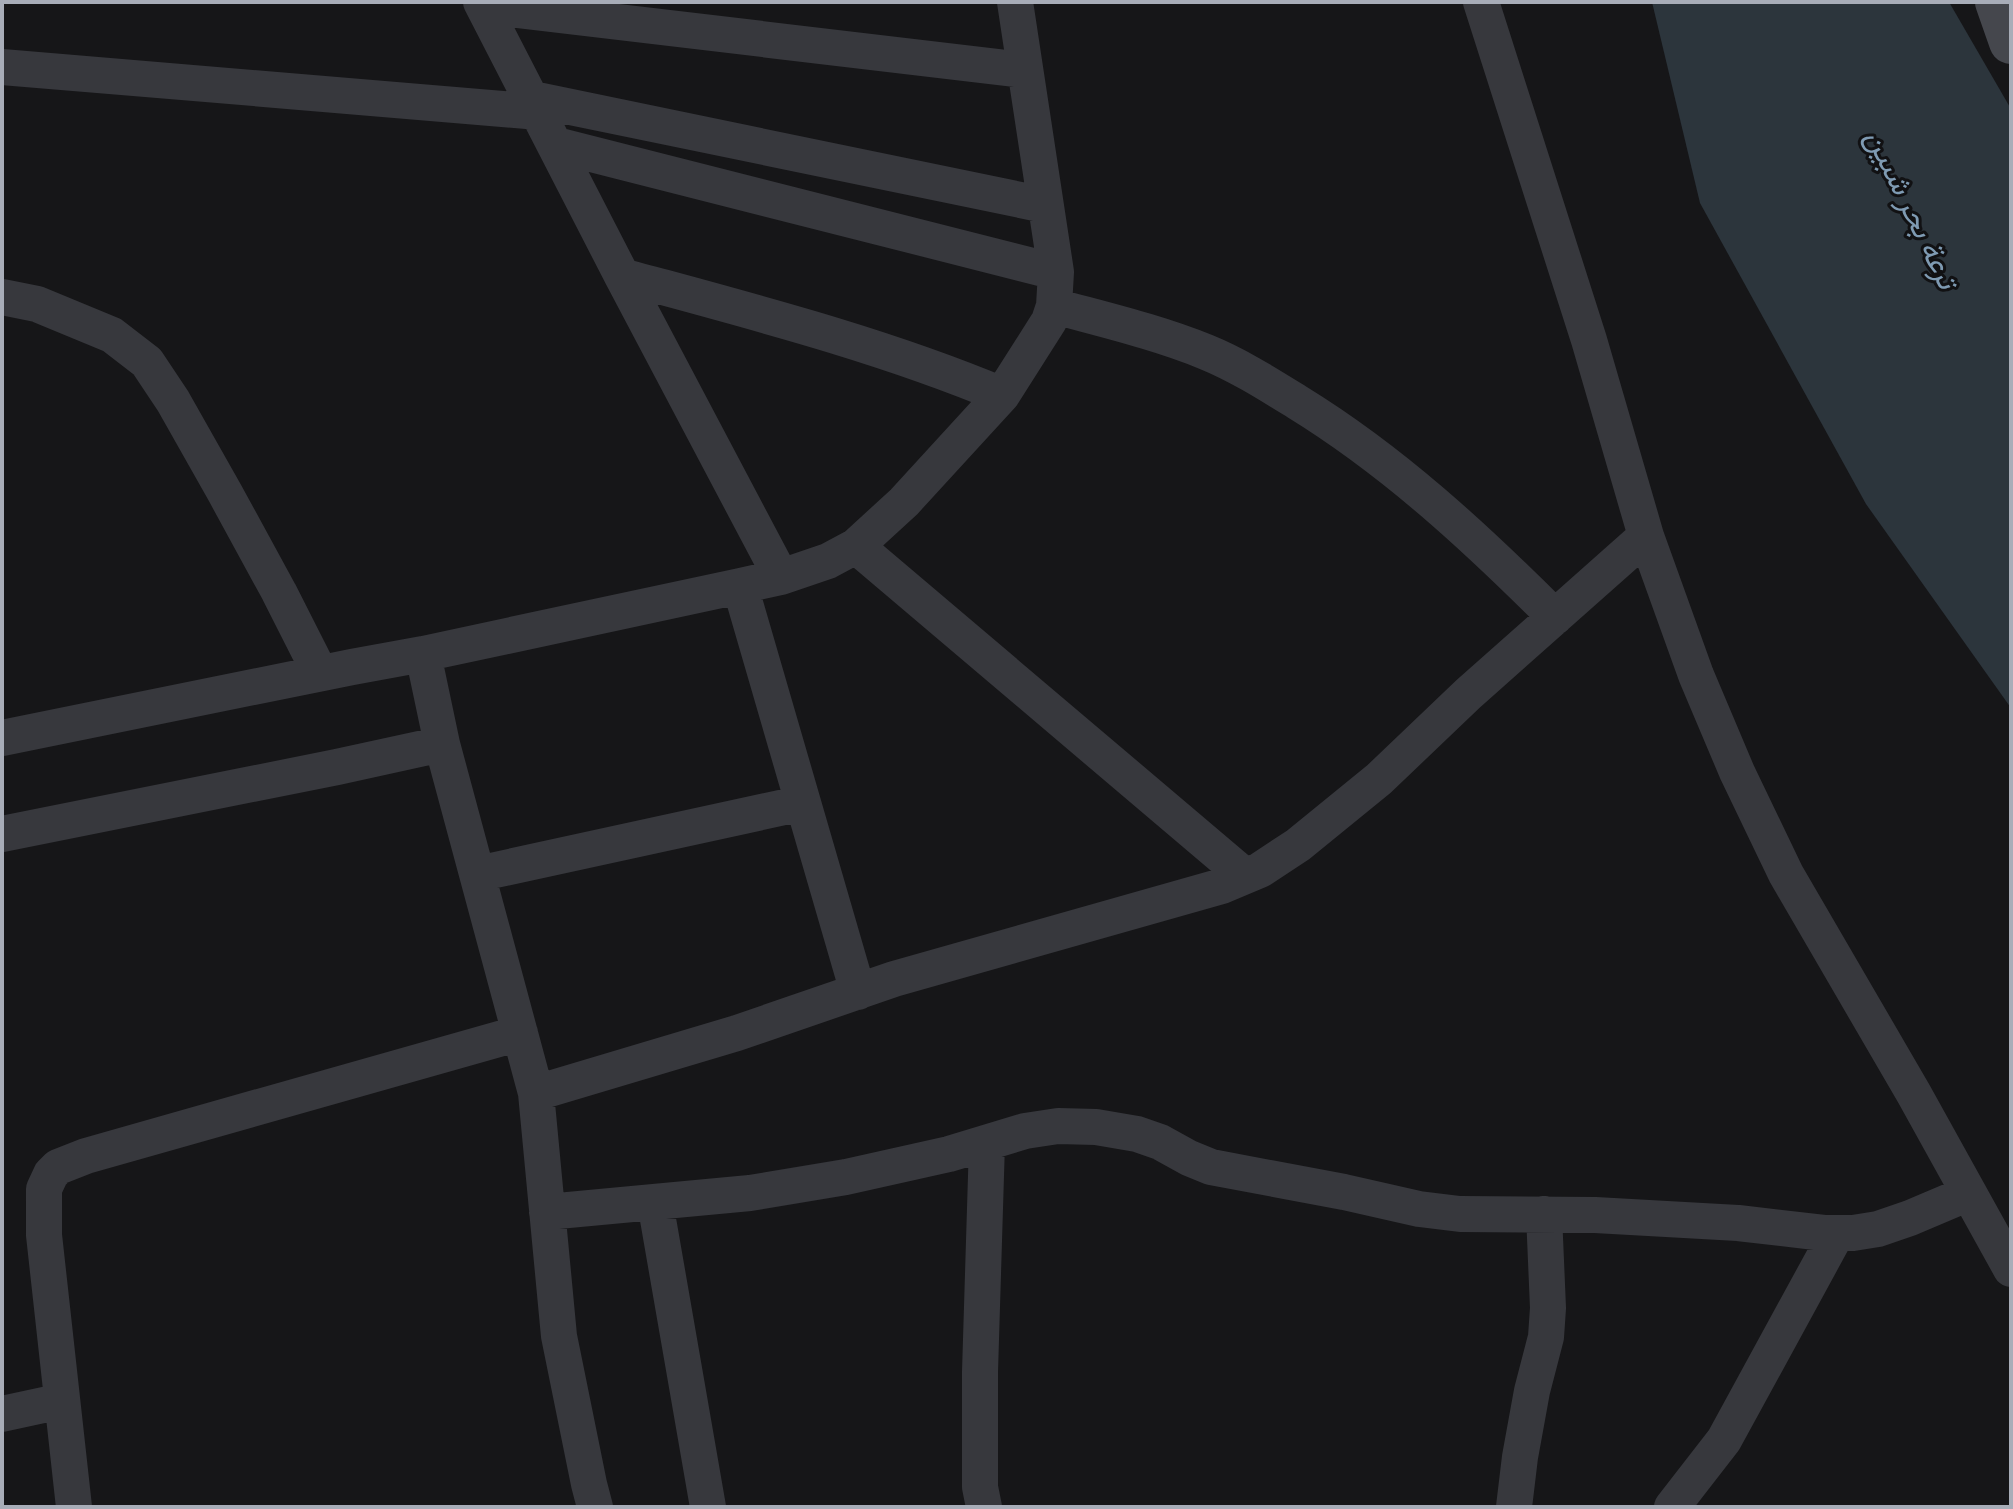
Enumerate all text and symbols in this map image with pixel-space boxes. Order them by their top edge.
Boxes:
water label: ترعة بحر شبين [1858,123,1967,297]

